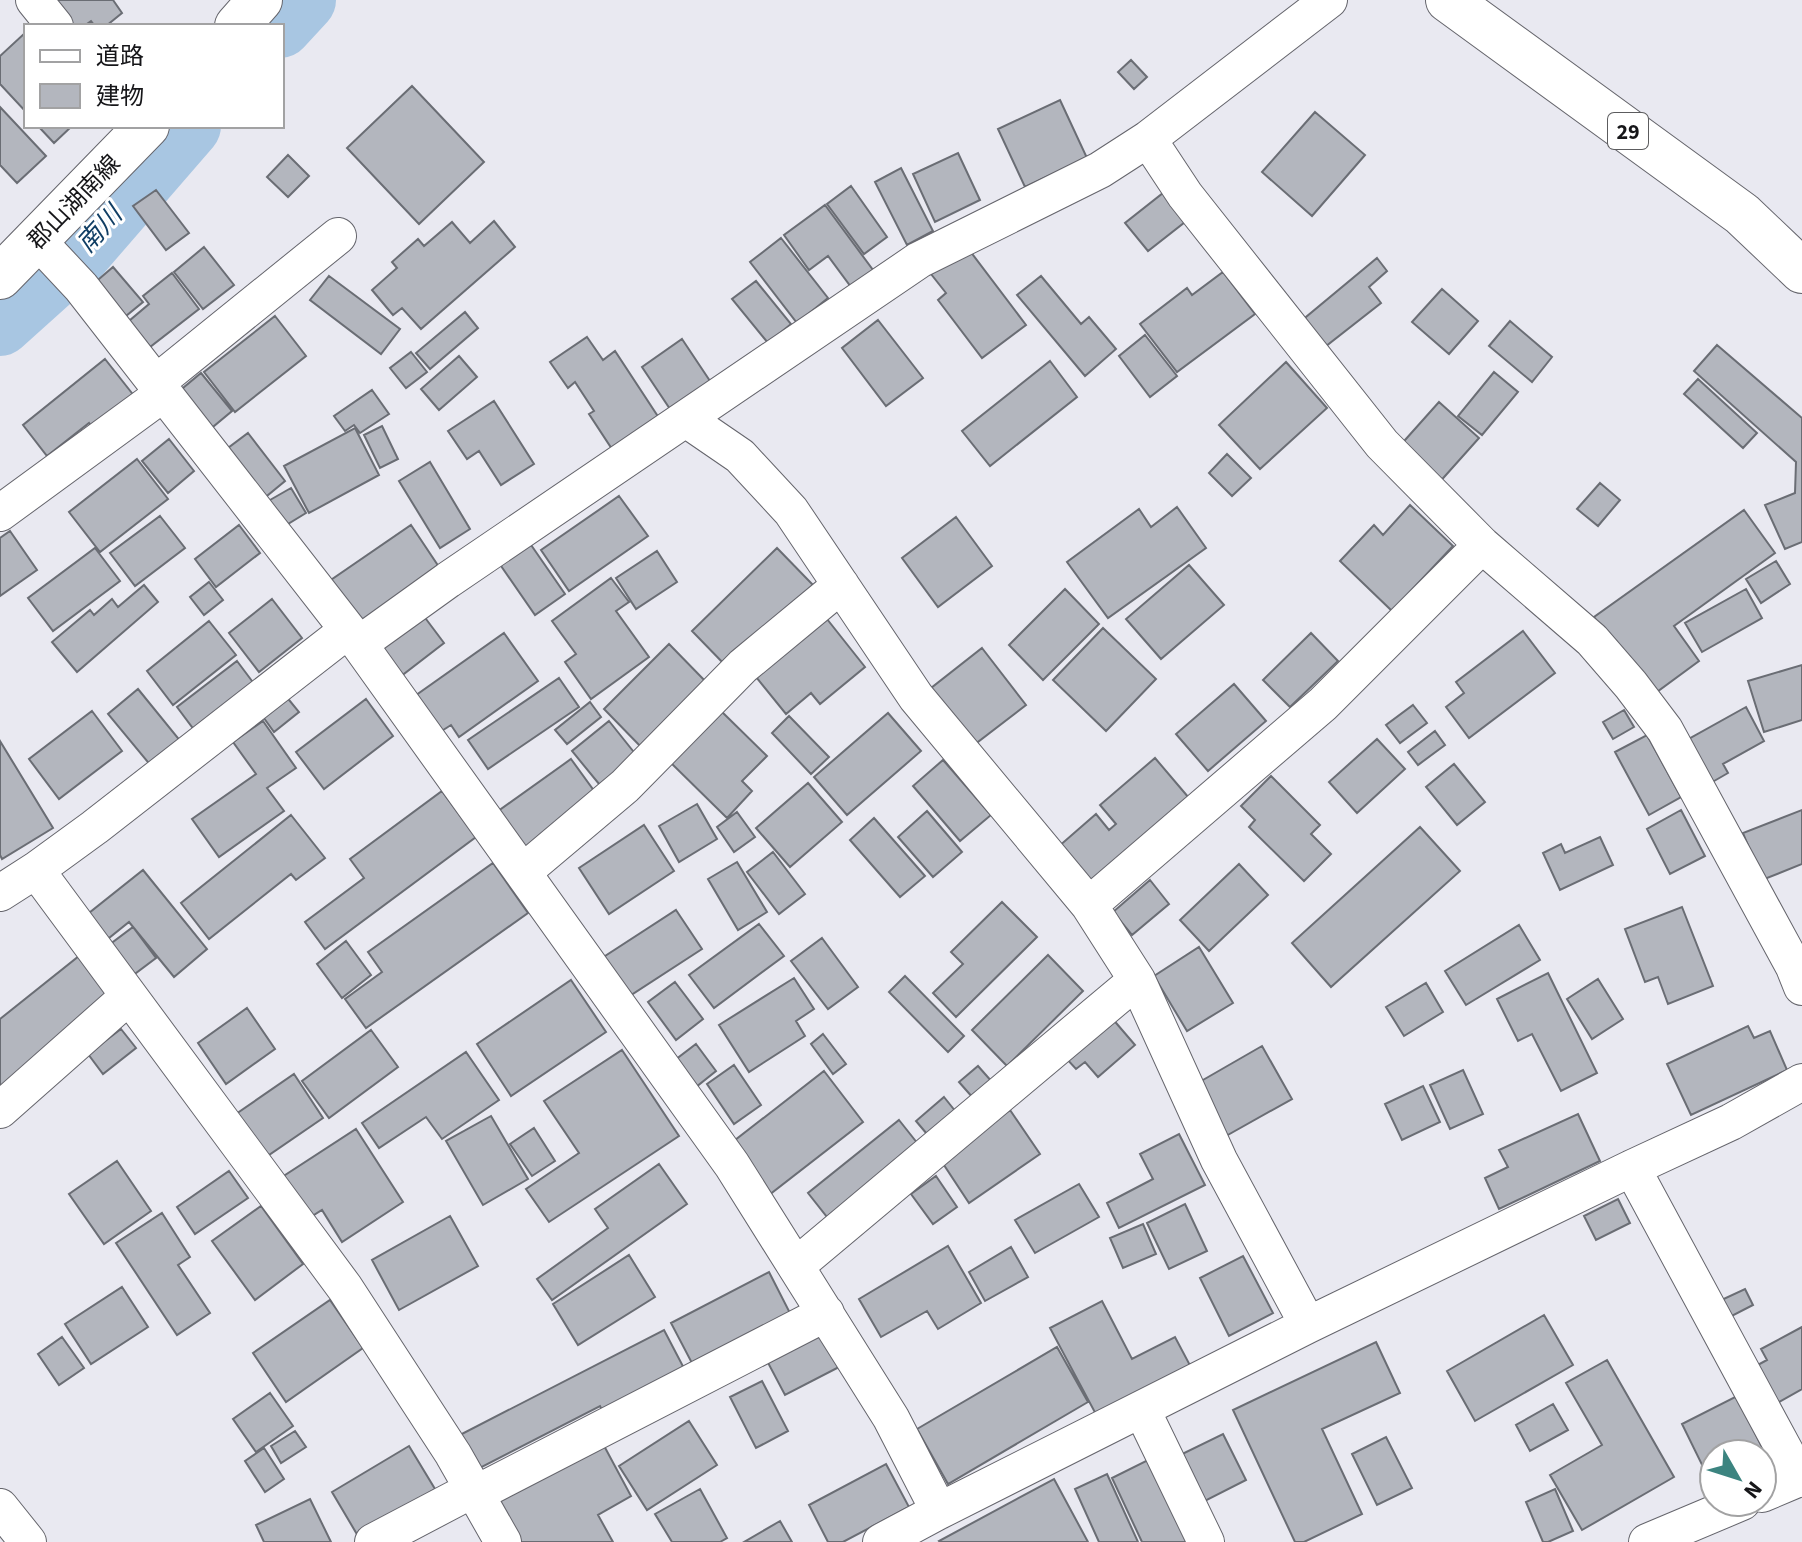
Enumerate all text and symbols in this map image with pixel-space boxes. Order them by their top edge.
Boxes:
legend [24,24,284,128]
text: 道路 [96,39,144,74]
text: 建物 [96,79,144,114]
road number: 29 [1608,113,1648,149]
street label: 郡山湖南線 [20,147,129,258]
water label: 南川 [68,195,133,261]
north arrow [1698,1438,1778,1518]
text: N [1736,1474,1770,1506]

